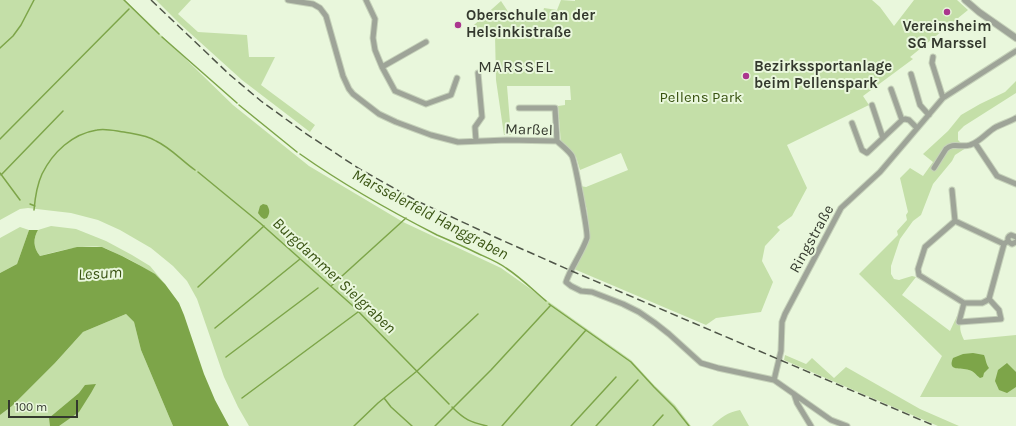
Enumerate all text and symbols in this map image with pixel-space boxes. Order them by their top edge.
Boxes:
place label: Oberschule an der Helsinkistraße [466,7,595,42]
marker: Vereinsheim SG Marssel [942,7,952,17]
place label: Vereinsheim SG Marssel [903,18,991,53]
marker: Oberschule an der Helsinkistraße [453,20,463,30]
district label: MARSSEL [478,57,554,77]
place label: Bezirkssportanlage beim Pellenspark [754,58,892,93]
marker: Bezirkssportanlage beim Pellenspark [741,71,751,81]
park label: Pellens Park [659,89,743,107]
street label: Marßel [505,120,553,140]
water label: Marsselerfeld Hanggraben [349,166,511,264]
street label: Ringstraße [786,202,838,276]
water label: Burgdammer Sielgraben [268,214,400,338]
water label: Lesum [78,263,122,285]
scale bar [10,392,80,418]
text: 100 m [15,400,47,414]

